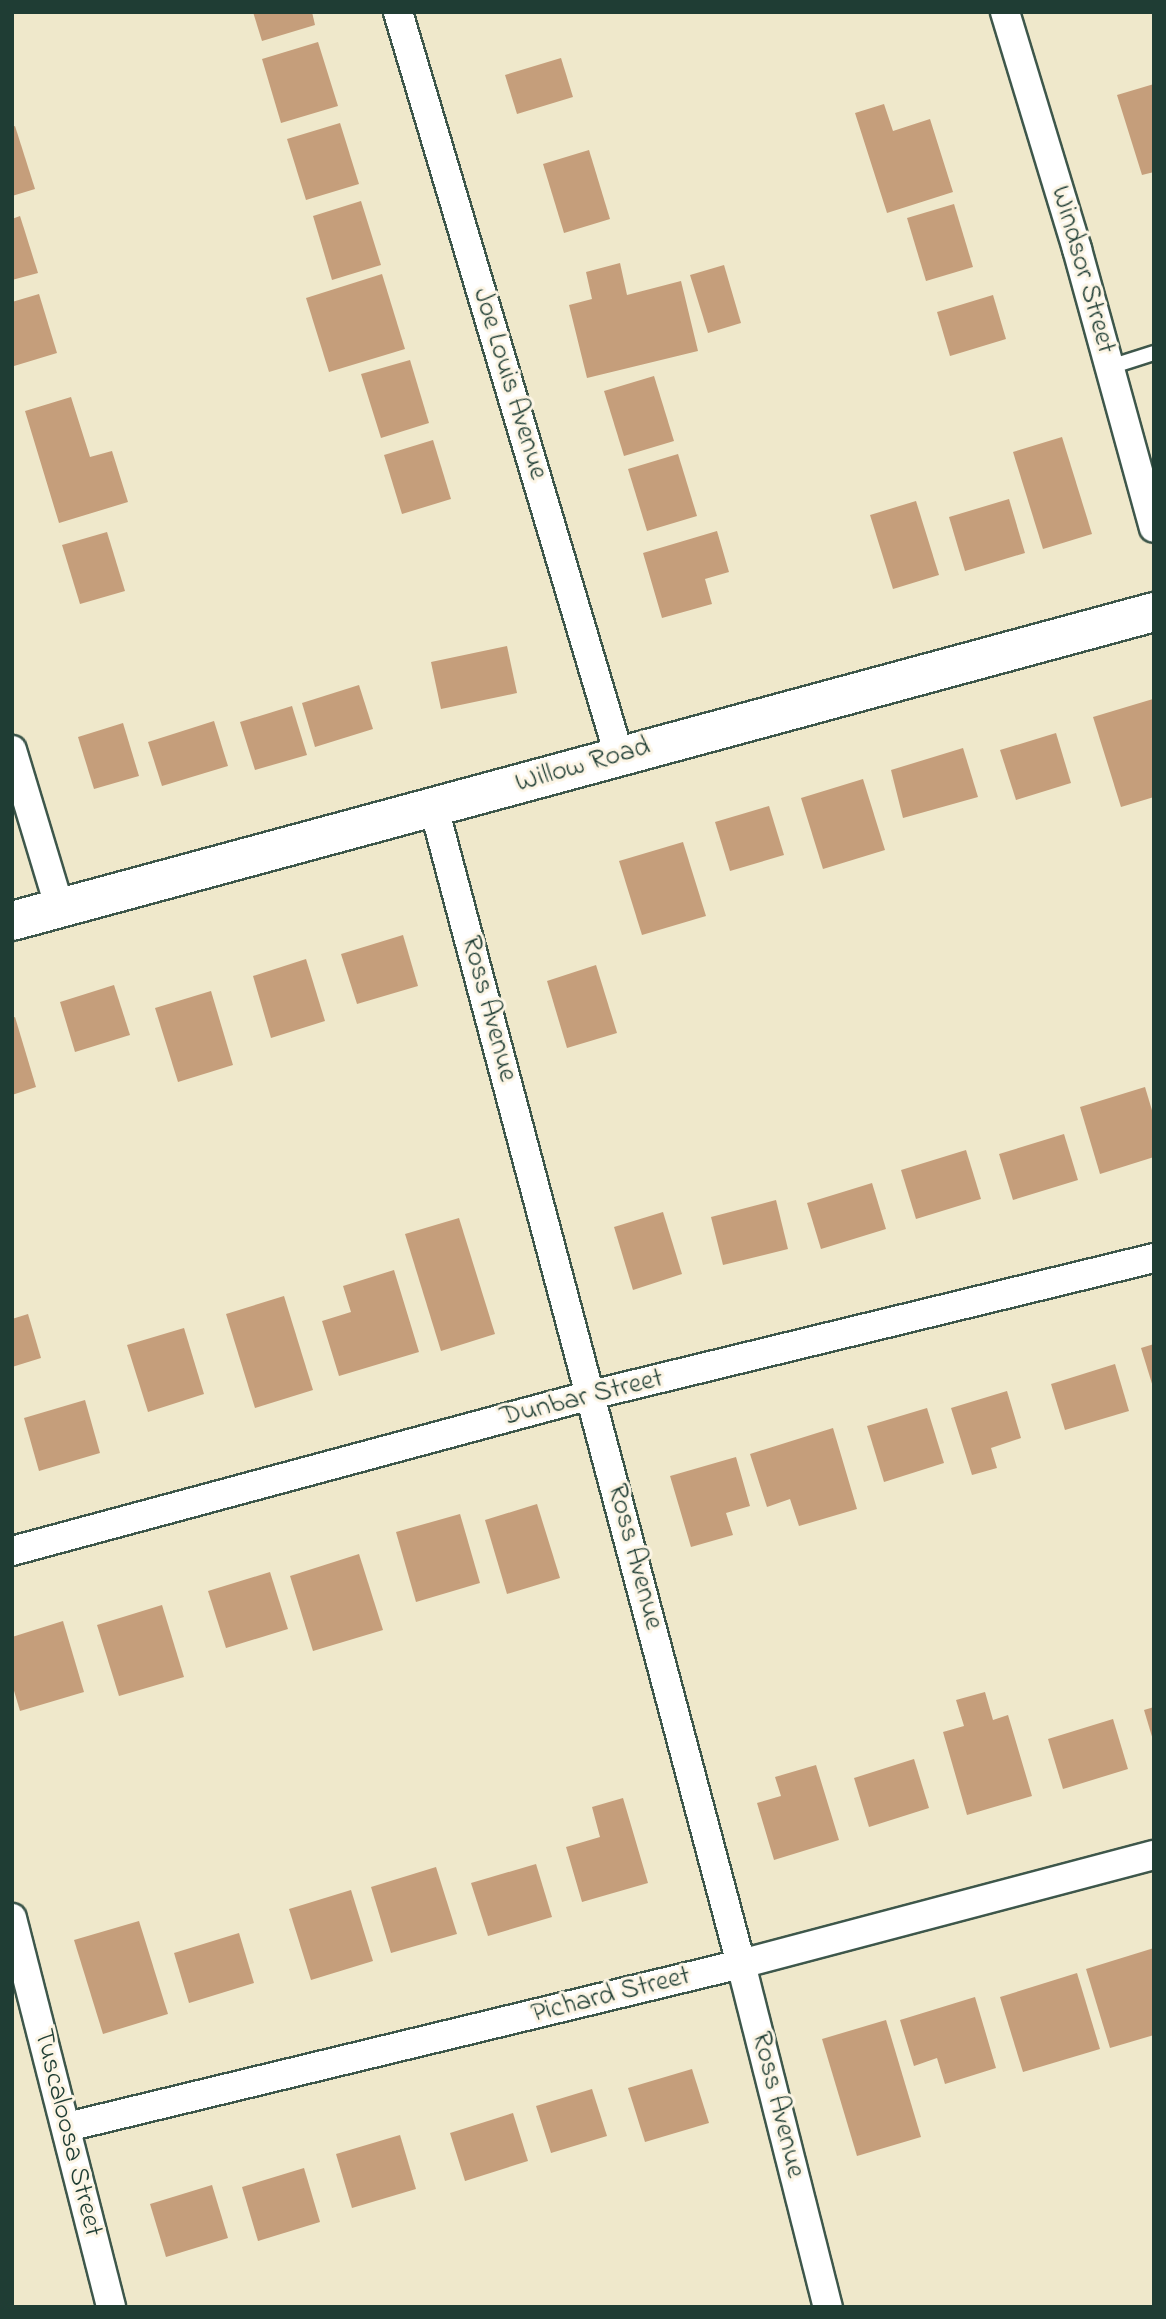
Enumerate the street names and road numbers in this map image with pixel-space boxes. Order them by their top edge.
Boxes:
street label: Windsor Street [1042,182,1122,358]
street label: Joe Louis Avenue [464,284,554,484]
street label: Willow Road [512,731,654,801]
street label: Ross Avenue [452,933,524,1085]
street label: Dunbar Street [497,1363,667,1435]
street label: Ross Avenue [598,1481,670,1633]
street label: Pichard Street [528,1960,694,2032]
street label: Tuscaloosa Street [25,2026,109,2240]
street label: Ross Avenue [743,2029,811,2181]

